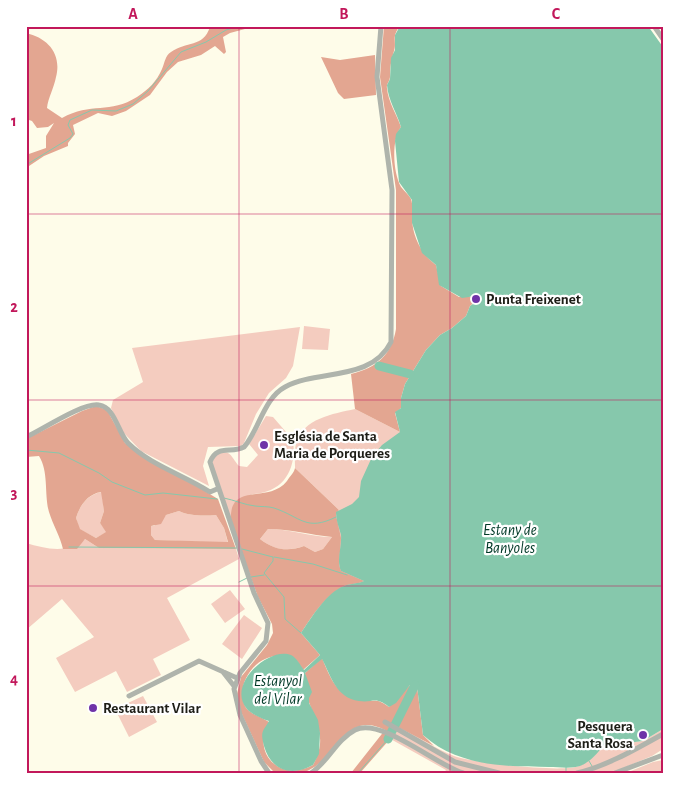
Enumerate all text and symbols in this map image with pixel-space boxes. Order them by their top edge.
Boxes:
text: A [128,6,138,22]
text: B [339,6,349,22]
text: C [552,6,561,22]
text: 1 [11,113,17,129]
place label: Punta Freixenet [486,292,581,307]
marker: Punta Freixenet [470,293,482,305]
text: 2 [10,299,18,315]
place label: Església de Santa Maria de Porqueres [274,429,390,461]
marker: Església de Santa Maria de Porqueres [258,439,270,451]
text: 3 [11,485,18,501]
water label: Estany de Banyoles [483,522,537,556]
text: 4 [10,671,18,687]
water label: Estanyol del Vilar [254,673,303,707]
place label: Restaurant Vilar [103,701,201,716]
marker: Restaurant Vilar [87,702,99,714]
place label: Pesquera Santa Rosa [567,719,633,751]
marker: Pesquera Santa Rosa [637,729,649,741]

